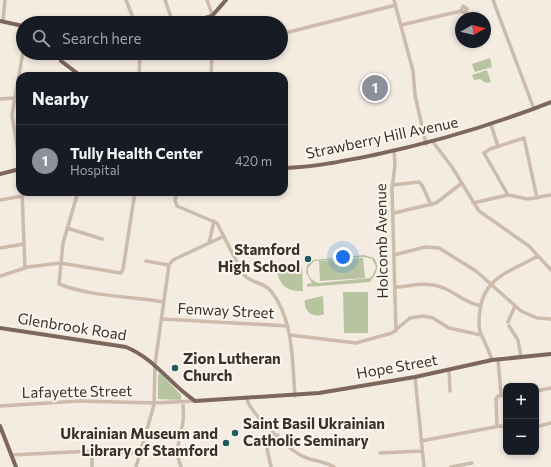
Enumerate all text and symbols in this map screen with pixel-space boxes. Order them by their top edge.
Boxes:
north arrow [455,12,491,48]
search box [16,16,288,60]
icon: search [30,27,52,49]
text: Search here [62,29,141,47]
pin: 1 [362,73,388,103]
text: Nearby [32,88,89,109]
street label: Strawberry Hill Avenue [304,112,460,162]
text: Tully Health Center [70,144,203,162]
text: 1 [42,153,48,169]
text: 420 m [235,153,272,169]
text: Hospital [70,162,120,178]
street label: Holcomb Avenue [371,183,391,299]
place label: Stamford High School [218,240,300,275]
your location [333,247,353,267]
marker: Stamford High School [303,254,313,264]
street label: Fenway Street [177,298,275,322]
street label: Glenbrook Road [16,309,128,343]
place label: Zion Lutheran Church [183,349,281,384]
street label: Hope Street [355,350,439,382]
marker: Zion Lutheran Church [170,363,180,373]
street label: Lafayette Street [22,381,132,401]
map controls [503,383,539,455]
button: + [503,383,539,419]
place label: Saint Basil Ukrainian Catholic Seminary [243,414,385,449]
button: − [503,419,539,455]
place label: Ukrainian Museum and Library of Stamford [60,424,218,459]
marker: Saint Basil Ukrainian Catholic Seminary [230,428,240,438]
marker: Ukrainian Museum and Library of Stamford [221,438,231,448]

